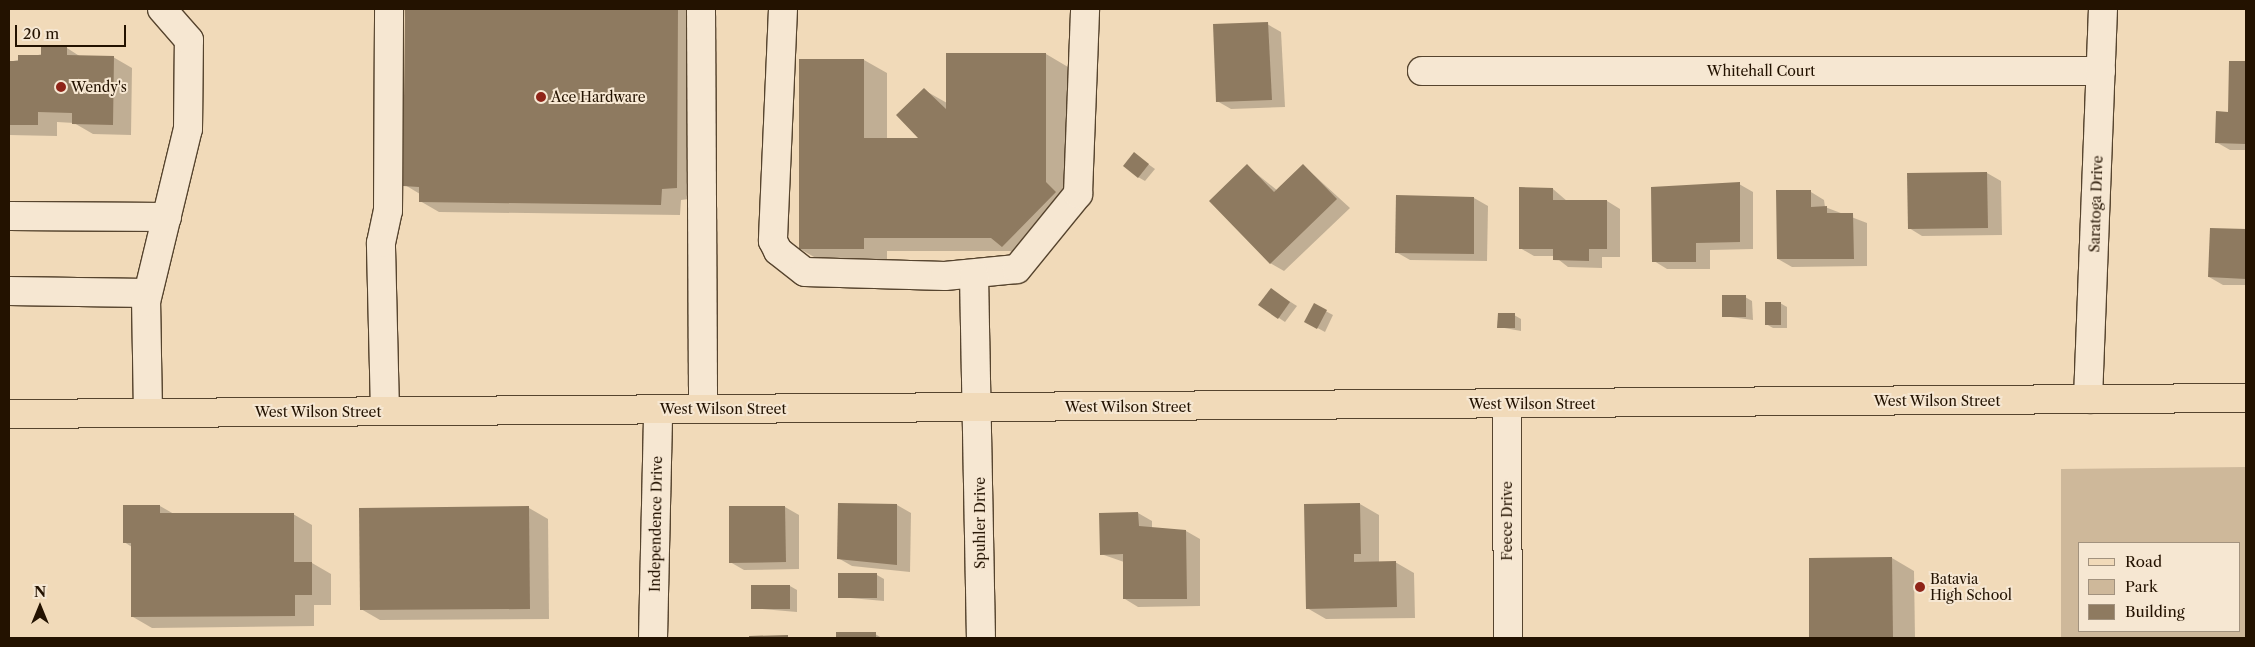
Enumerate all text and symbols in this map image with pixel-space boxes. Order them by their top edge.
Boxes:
scale bar [18,15,129,47]
text: 20 m [23,24,59,43]
street label: Whitehall Court [1707,63,1815,79]
place label: Wendy's [71,79,127,95]
marker: Wendy's [55,81,67,93]
place label: Ace Hardware [551,89,646,105]
marker: Ace Hardware [535,91,547,103]
street label: Saratoga Drive [2086,155,2106,253]
street label: West Wilson Street [1873,393,2001,409]
street label: West Wilson Street [1468,396,1596,412]
street label: West Wilson Street [1064,399,1192,415]
street label: West Wilson Street [659,401,787,417]
street label: West Wilson Street [254,404,382,420]
street label: Independence Drive [646,456,666,592]
street label: Spuhler Drive [972,477,988,569]
street label: Feece Drive [1499,481,1515,561]
legend [2078,542,2240,632]
text: Road [2125,552,2162,571]
place label: Batavia High School [1930,571,2012,604]
text: Park [2125,577,2158,596]
marker: Batavia High School [1914,581,1926,593]
north arrow [15,582,65,632]
text: N [34,583,46,601]
text: Building [2125,602,2185,621]

